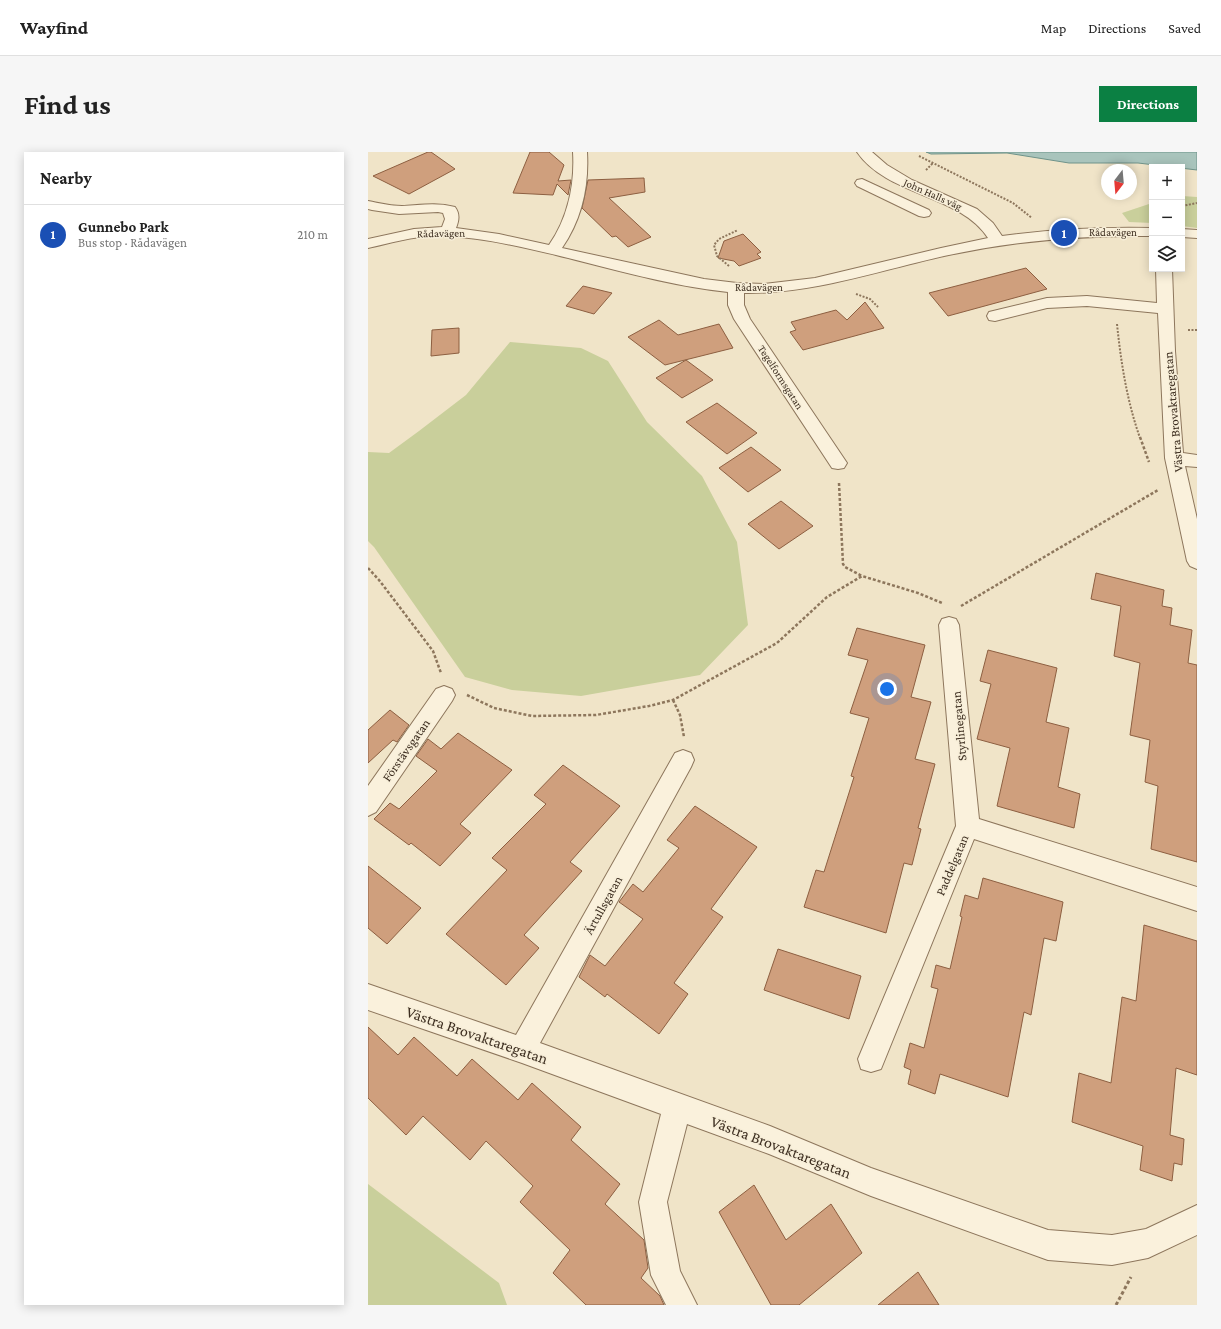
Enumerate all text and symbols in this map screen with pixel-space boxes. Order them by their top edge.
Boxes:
text: Wayfind [20,17,88,38]
text: Map [1041,20,1066,36]
text: Directions [1088,20,1146,36]
text: Saved [1168,20,1201,36]
button: Directions [1099,86,1197,122]
text: Find us [24,89,111,120]
north arrow [1101,164,1137,200]
map controls [1149,164,1185,272]
button: + [1149,164,1185,200]
text: Nearby [40,169,92,188]
street label: John Halls väg [901,175,965,213]
button: − [1149,200,1185,236]
pin: 1 [1051,218,1077,248]
text: Gunnebo Park [78,219,169,235]
street label: Rådavägen [1089,226,1137,239]
text: 1 [51,227,55,242]
text: 210 m [297,227,328,242]
street label: Rådavägen [417,227,465,240]
text: Bus stop · Rådavägen [78,235,187,250]
button: layers [1149,236,1185,272]
street label: Rådavägen [735,281,783,294]
street label: Tegelformsgatan [755,343,806,412]
street label: Västra Brovaktaregatan [1160,351,1186,473]
your location [877,679,897,699]
street label: Styrlinegatan [948,691,970,761]
street label: Förstävsgatan [379,716,433,784]
street label: Paddelgatan [932,832,972,898]
street label: Ärtullsgatan [581,873,625,937]
street label: Västra Brovaktaregatan [404,1003,550,1068]
street label: Västra Brovaktaregatan [708,1112,854,1183]

